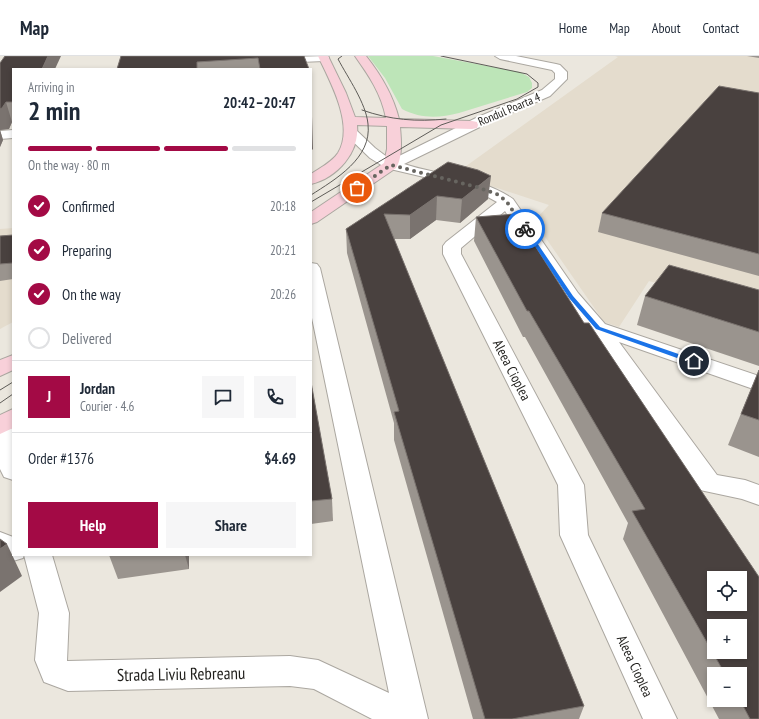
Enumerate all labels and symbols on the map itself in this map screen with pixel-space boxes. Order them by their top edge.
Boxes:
street label: Rondul Poarta 4 [476,89,543,129]
pin [340,171,374,205]
courier [505,209,545,249]
street label: Aleea Cioplea [489,336,535,404]
pin [677,344,711,378]
street label: Aleea Cioplea [613,632,657,700]
street label: Strada Liviu Rebreanu [117,662,245,686]

